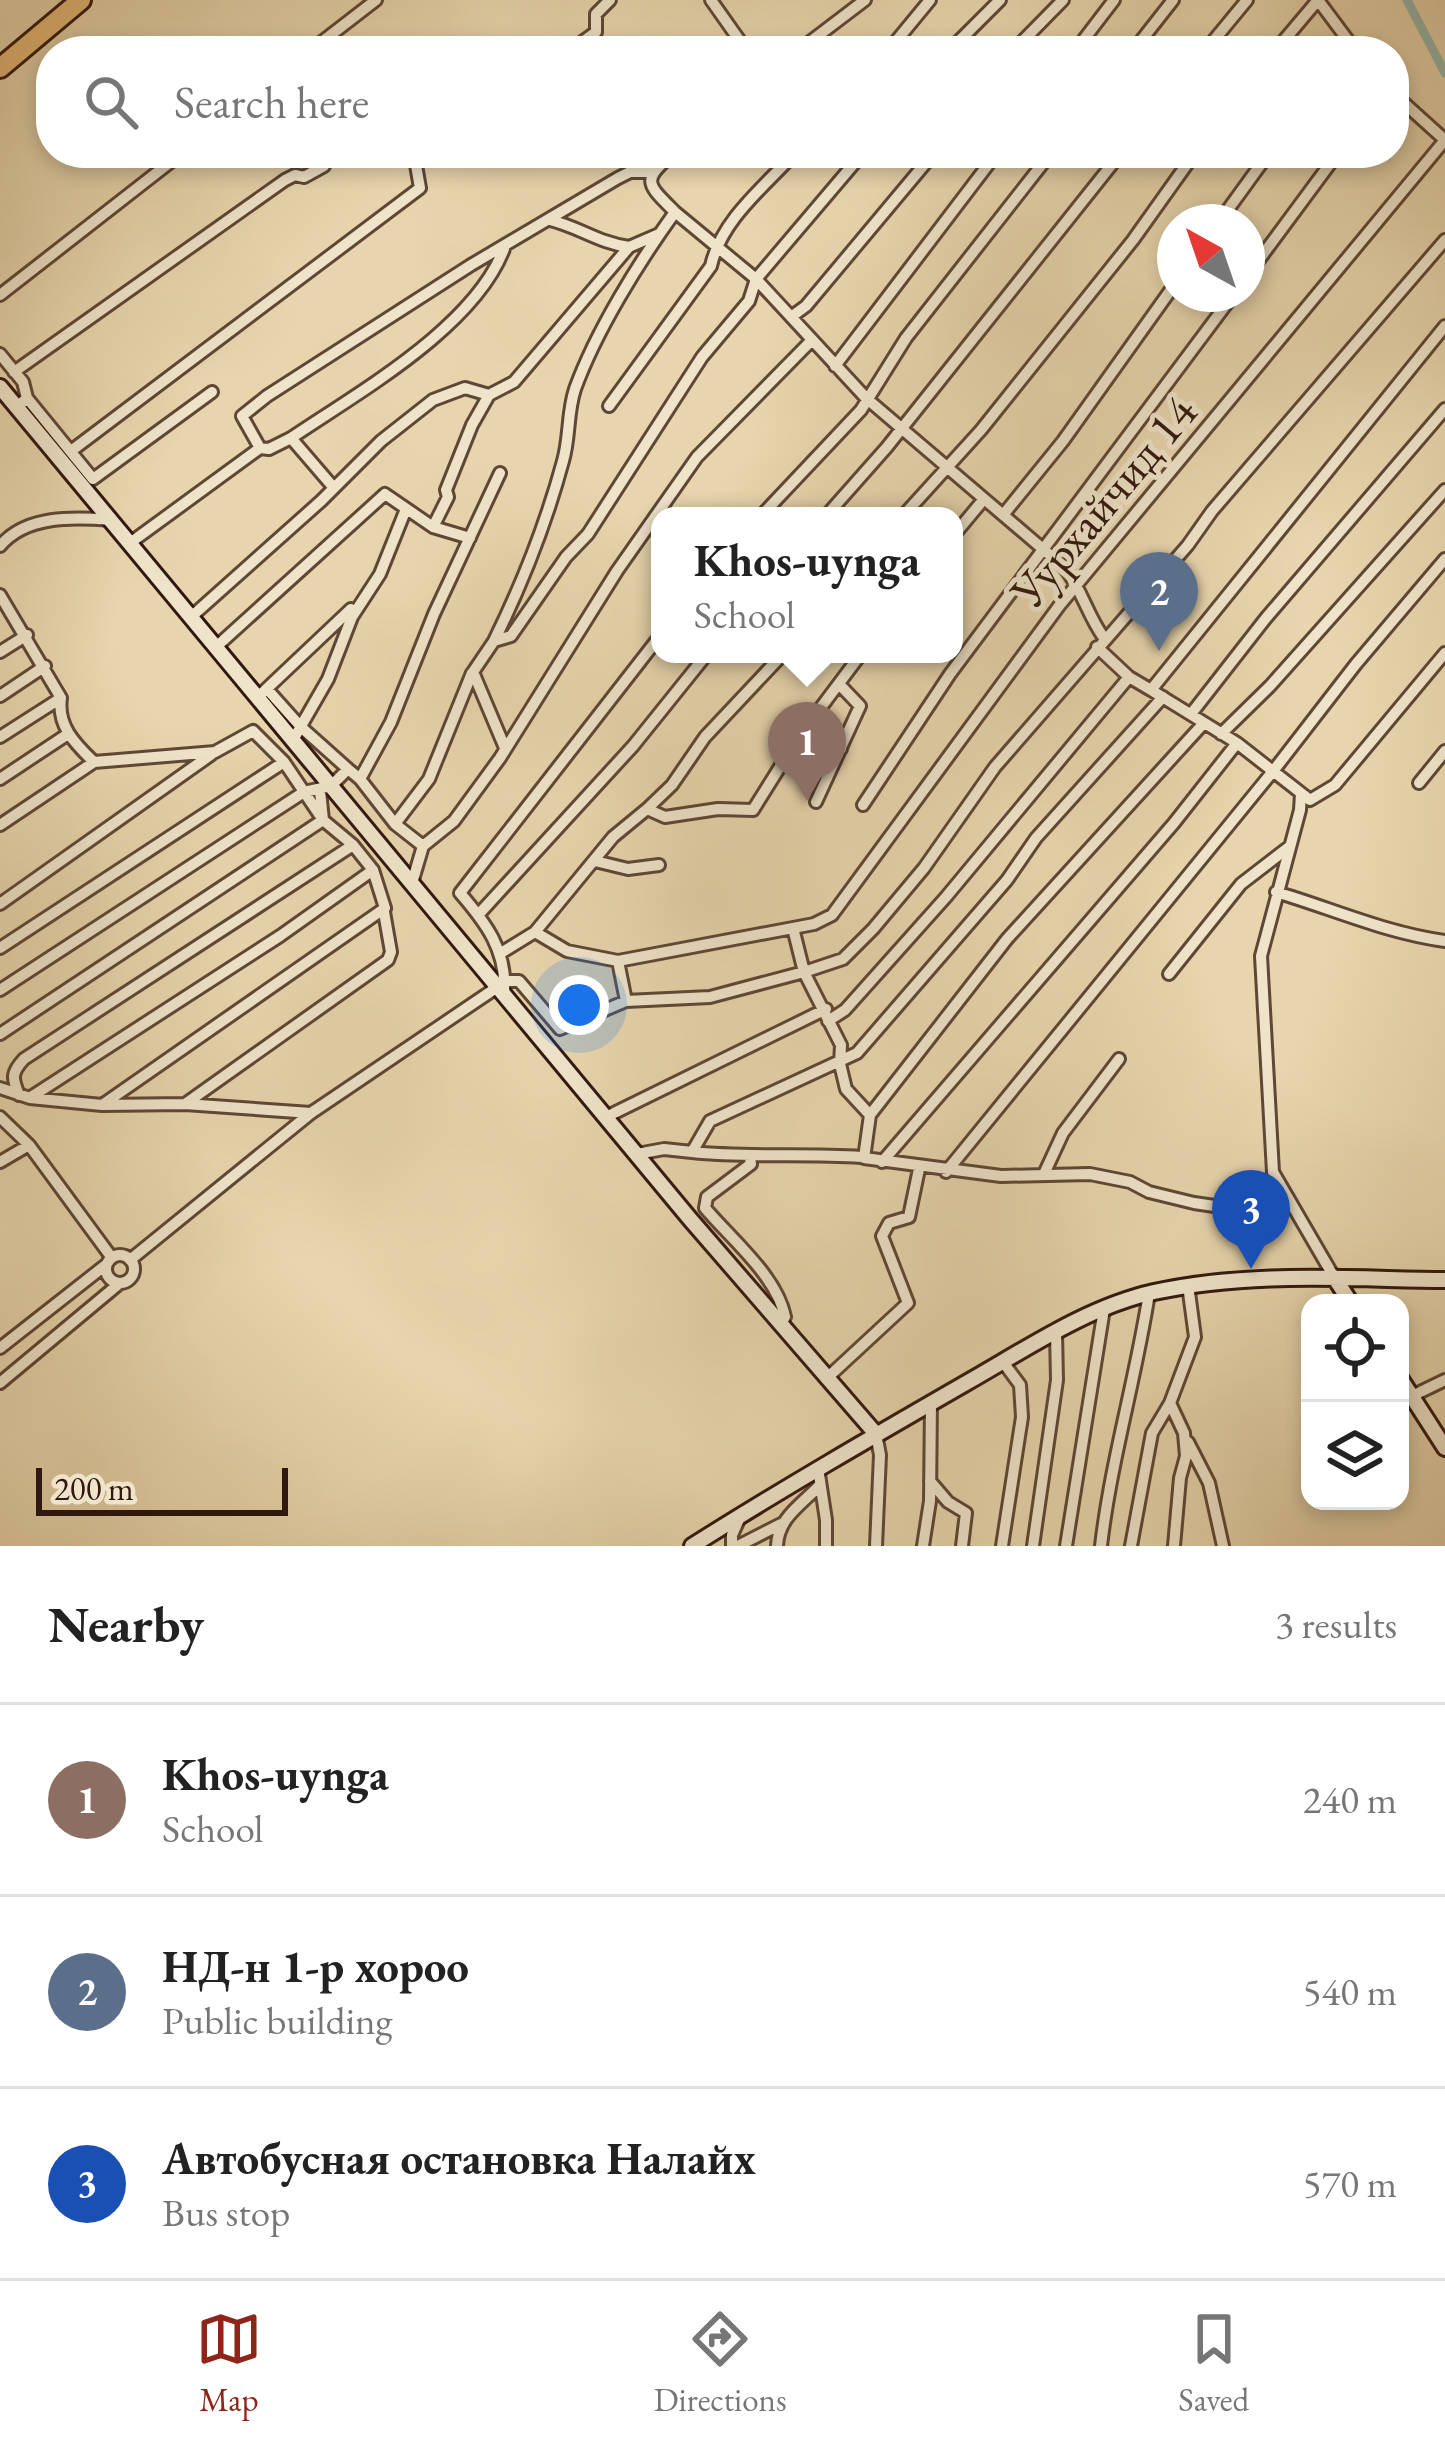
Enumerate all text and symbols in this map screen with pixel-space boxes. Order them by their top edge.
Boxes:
search box [36,36,1409,168]
icon: search [78,69,144,135]
text: Search here [174,73,369,131]
north arrow [1157,204,1265,312]
street label: Уурхайчид 14 [995,381,1211,621]
popup [651,507,963,663]
text: Khos-uynga [694,531,920,589]
pin: 2 [1120,552,1198,651]
text: School [694,589,795,640]
pin: 1 [768,702,846,801]
your location [549,975,609,1035]
pin: 3 [1212,1170,1290,1269]
map controls [1301,1294,1409,1510]
button: locate [1301,1294,1409,1402]
button: layers [1301,1402,1409,1510]
scale bar [36,1462,288,1515]
text: 200 m [54,1467,134,1510]
text: Nearby [48,1591,204,1657]
text: 3 results [1275,1599,1397,1650]
text: Khos-uynga [162,1745,389,1803]
text: 1 [77,1774,97,1825]
text: 240 m [1303,1774,1397,1825]
text: School [162,1803,263,1854]
text: НД-н 1-р хороо [162,1937,469,1995]
text: 2 [77,1966,97,2017]
text: 540 m [1303,1966,1397,2017]
text: Public building [162,1995,393,2046]
text: Автобусная остановка Налайх [162,2129,756,2187]
text: 3 [77,2158,97,2209]
text: 570 m [1303,2158,1397,2209]
text: Bus stop [162,2187,290,2238]
tab: Map [196,2306,262,2421]
tab: Directions [654,2306,787,2421]
tab: Saved [1178,2306,1249,2421]

